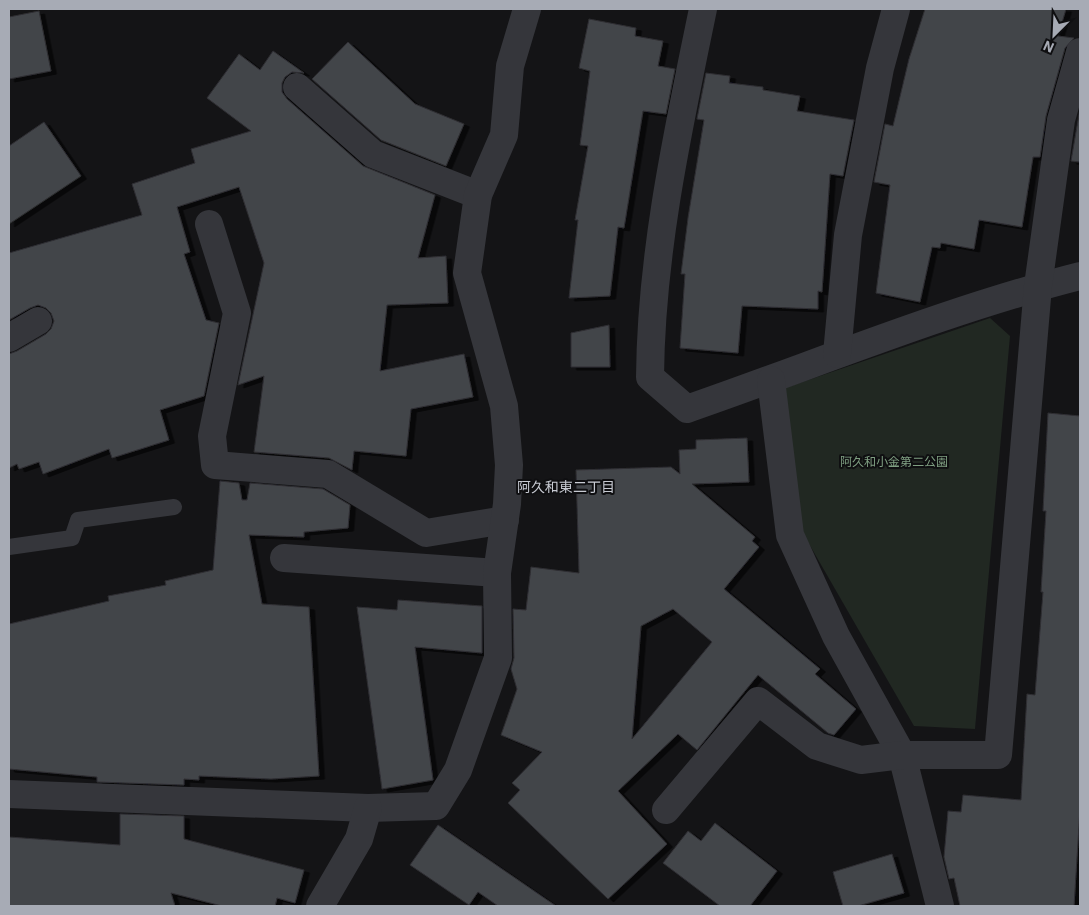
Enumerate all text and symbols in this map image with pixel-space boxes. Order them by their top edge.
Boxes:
north arrow [1029,10,1079,60]
text: N [1040,37,1057,57]
park label: 阿久和小金第二公園 [840,454,948,469]
district label: 阿久和東二丁目 [517,478,615,496]

